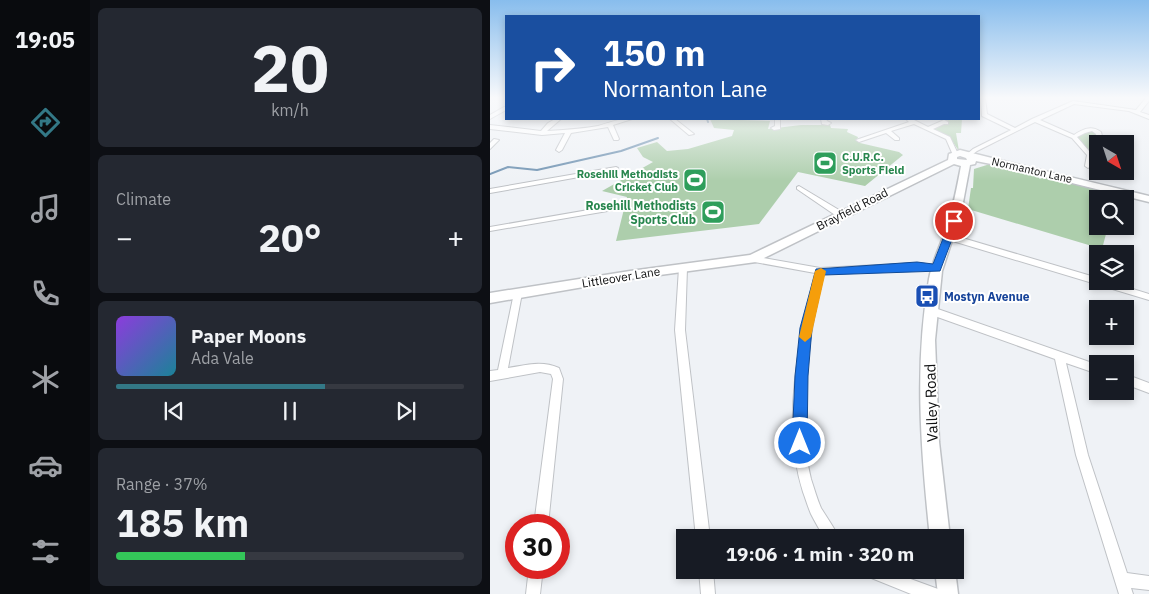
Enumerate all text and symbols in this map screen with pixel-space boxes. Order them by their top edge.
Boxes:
text: 19:05 [15,25,75,54]
text: 20 [251,25,329,110]
text: 150 m [603,30,706,76]
icon: right [520,35,585,100]
text: Normanton Lane [603,74,767,103]
text: km/h [271,100,309,120]
icon: directions [28,105,63,140]
north arrow [1089,135,1134,180]
map controls [1089,135,1134,400]
sports icon: C.U.R.C. Sports Field [812,150,838,176]
place label: C.U.R.C. Sports Field [842,150,904,177]
street label: Normanton Lane [990,154,1074,186]
place label: Rosehill Methodists Cricket Club [577,167,678,194]
sports icon: Rosehill Methodists Cricket Club [682,167,708,193]
street label: Brayfield Road [814,184,890,234]
text: Climate [116,189,171,209]
button: search [1089,190,1134,235]
icon: music [28,191,63,226]
place label: Rosehill Methodists Sports Club [586,198,696,227]
sports icon: Rosehill Methodists Sports Club [700,199,726,225]
pin [933,200,975,242]
icon: arrive [940,207,968,235]
text: 20° [258,213,322,262]
text: − [116,219,133,256]
text: + [447,219,464,256]
button: layers [1089,245,1134,290]
street label: Littleover Lane [581,263,662,291]
icon: phone [28,276,63,311]
bus stop icon: Mostyn Avenue [914,283,940,309]
place label: Mostyn Avenue [944,289,1030,304]
button: + [1089,300,1134,345]
text: Paper Moons [191,324,306,348]
text: Ada Vale [191,348,254,368]
button: − [1089,355,1134,400]
icon: climate [28,362,63,397]
street label: Valley Road [920,363,942,443]
icon: previous [160,397,188,425]
icon: pause [276,397,304,425]
icon: next [392,397,420,425]
position arrow [773,416,825,468]
icon: car [28,448,63,483]
text: Range · 37% [116,474,208,494]
text: 185 km [116,498,249,547]
speed limit sign: 30 [505,514,570,579]
icon: filters [28,534,63,569]
text: 19:06 · 1 min · 320 m [726,542,914,566]

